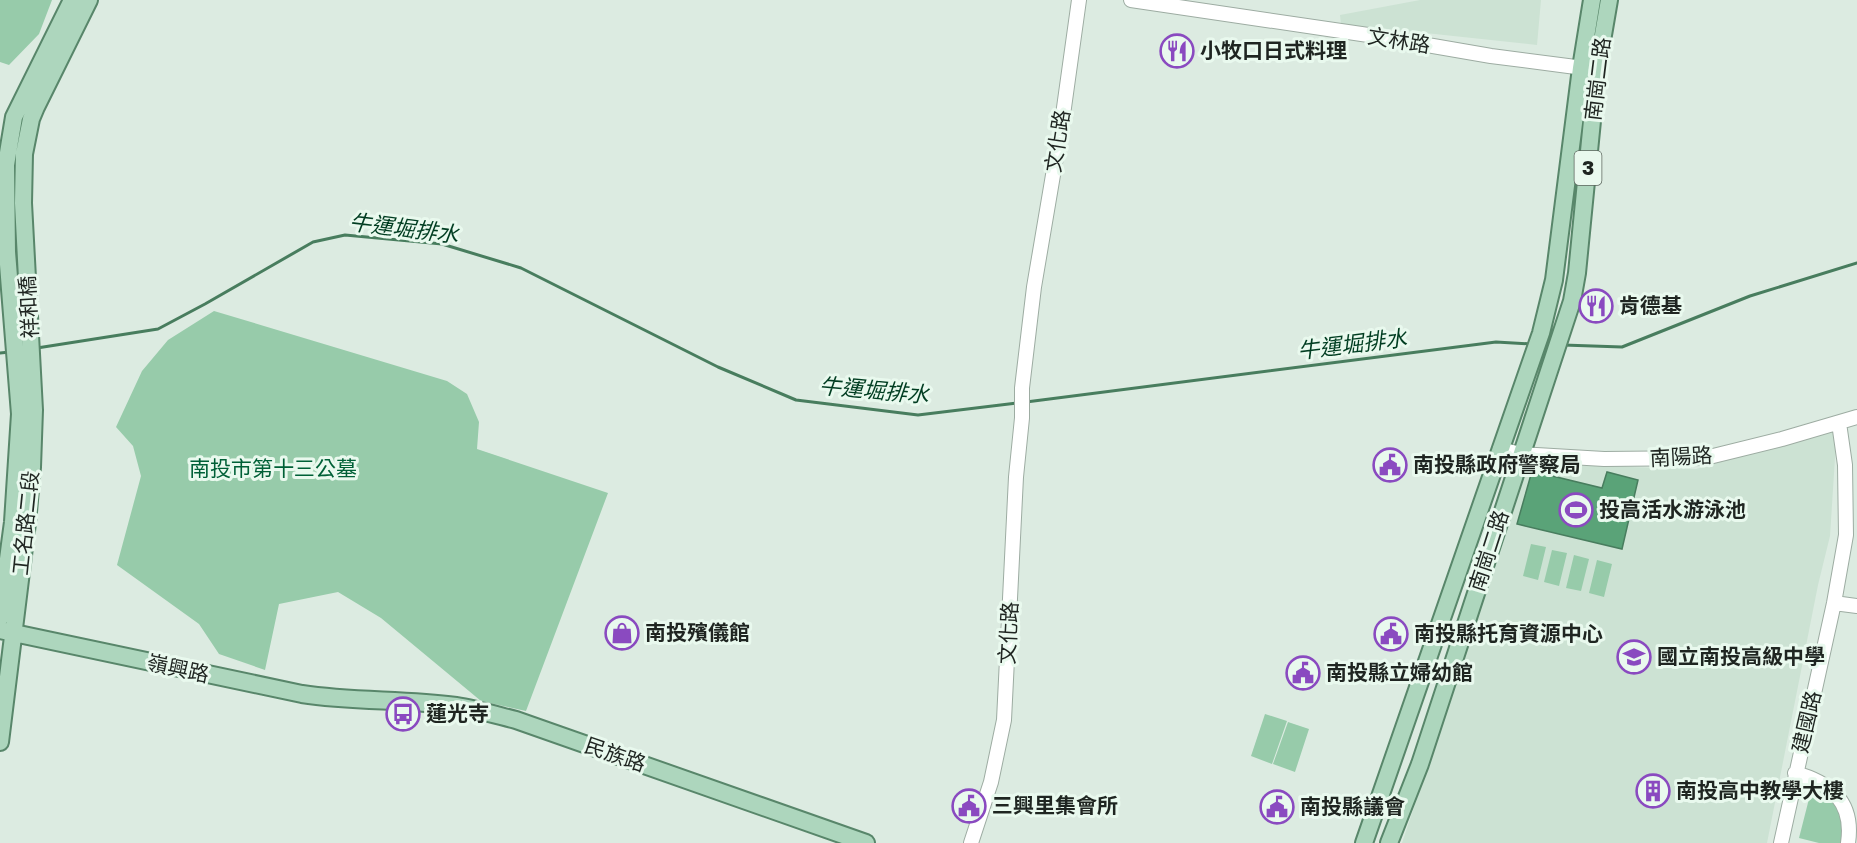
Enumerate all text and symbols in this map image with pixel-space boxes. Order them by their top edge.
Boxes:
street label: 文林路 [1366,22,1432,58]
restaurant icon: 小牧口日式料理 [1159,33,1195,69]
street label: 南崗二路 [1579,36,1615,122]
place label: 小牧口日式料理 [1200,37,1347,63]
street label: 文化路 [1039,108,1075,174]
road number: 3 [1574,151,1602,185]
water label: 牛運堀排水 [348,207,461,248]
street label: 祥和橋 [13,275,43,339]
restaurant icon: 肯德基 [1578,288,1614,324]
place label: 肯德基 [1619,292,1682,318]
water label: 牛運堀排水 [1296,323,1409,364]
water label: 牛運堀排水 [818,371,931,408]
street label: 南陽路 [1649,441,1713,471]
public building icon: 南投縣政府警察局 [1372,447,1408,483]
place label: 南投縣政府警察局 [1413,451,1581,477]
park label: 南投市第十三公墓 [189,455,357,481]
street label: 工名路二段 [7,469,43,576]
sports icon: 投高活水游泳池 [1558,492,1594,528]
place label: 投高活水游泳池 [1599,496,1746,522]
street label: 南崗二路 [1463,507,1513,595]
street label: 文化路 [993,601,1023,665]
shop icon: 南投殯儀館 [604,615,640,651]
public building icon: 南投縣托育資源中心 [1373,616,1409,652]
place label: 南投殯儀館 [645,619,750,645]
place label: 南投縣托育資源中心 [1414,620,1603,646]
school or university icon: 國立南投高級中學 [1616,639,1652,675]
place label: 國立南投高級中學 [1657,643,1825,669]
street label: 嶺興路 [145,649,212,687]
public building icon: 南投縣立婦幼館 [1285,655,1321,691]
place label: 南投縣立婦幼館 [1326,659,1473,685]
street label: 建國路 [1786,688,1826,755]
bus stop icon: 蓮光寺 [385,696,421,732]
place label: 蓮光寺 [426,700,489,726]
street label: 民族路 [581,732,649,777]
building icon: 南投高中教學大樓 [1635,773,1671,809]
place label: 南投高中教學大樓 [1676,777,1844,803]
public building icon: 三興里集會所 [951,788,987,824]
public building icon: 南投縣議會 [1259,789,1295,825]
place label: 三興里集會所 [992,792,1118,818]
place label: 南投縣議會 [1300,793,1405,819]

